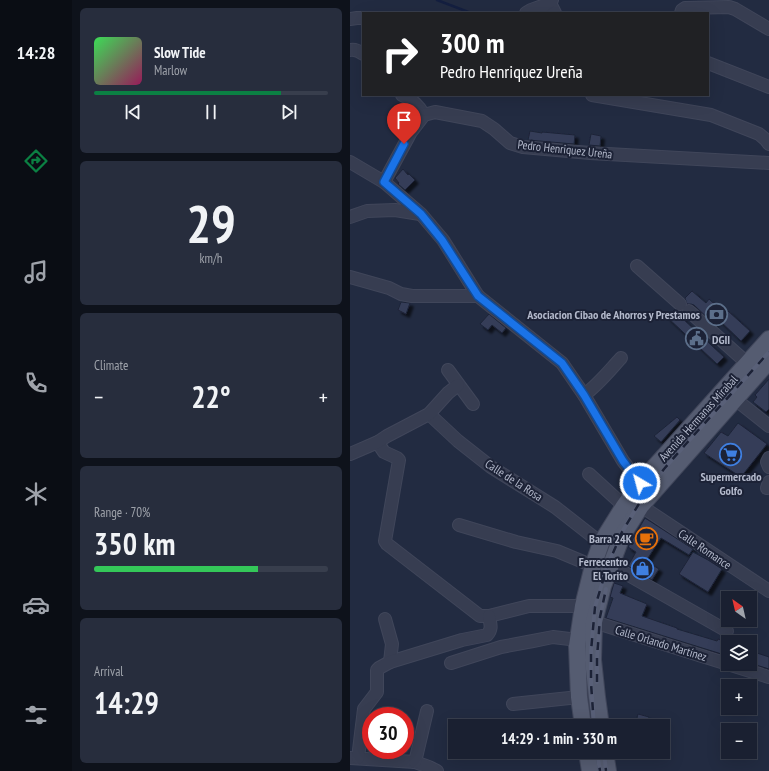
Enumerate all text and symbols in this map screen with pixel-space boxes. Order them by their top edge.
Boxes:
text: 300 m [440,24,504,61]
icon: right [374,28,426,80]
text: 14:28 [17,41,55,64]
text: Slow Tide [154,43,206,62]
text: Pedro Henriquez Ureña [440,60,583,83]
text: Marlow [154,62,187,79]
icon: previous [122,101,144,123]
icon: pause [200,101,222,123]
icon: next [278,101,300,123]
pin [387,103,421,144]
icon: arrive [393,109,415,131]
street label: Pedro Henriquez Ureña [517,137,613,161]
icon: directions [22,147,50,175]
text: 29 [186,190,236,257]
text: km/h [199,250,223,267]
icon: music [22,258,50,286]
bank icon: Asociacion Cibao de Ahorros y Prestamos [703,301,729,327]
place label: Asociacion Cibao de Ahorros y Prestamos [526,307,700,322]
public building icon: DGII [683,326,709,352]
place label: DGII [712,332,730,347]
text: Climate [94,357,128,374]
icon: phone [22,369,50,397]
street label: Avenida Hermanas Mirabal [655,372,741,464]
text: 22° [191,377,231,416]
text: − [94,383,103,411]
text: + [319,383,328,411]
supermarket icon: Supermercado Golfo [718,442,744,468]
street label: Calle de la Rosa [482,456,546,504]
position arrow [619,462,661,504]
place label: Supermercado Golfo [700,469,762,498]
icon: climate [22,480,50,508]
text: Range · 70% [94,504,150,521]
text: 350 km [94,524,175,563]
cafe icon: Barra 24K [634,525,660,551]
street label: Calle Romance [676,526,734,572]
place label: Barra 24K [589,531,633,546]
place label: Ferrecentro El Torito [579,554,629,583]
shop icon: Ferrecentro El Torito [630,555,656,581]
icon: car [22,591,50,619]
north arrow [721,591,757,627]
map controls [721,591,757,759]
street label: Calle Orlando Martínez [613,622,709,664]
button: layers [721,635,757,671]
text: Arrival [94,663,123,680]
button: + [721,679,757,715]
text: 14:29 [94,683,159,722]
icon: filters [22,701,50,729]
speed limit sign: 30 [362,707,414,759]
button: − [721,723,757,759]
text: 14:29 · 1 min · 330 m [501,729,617,748]

